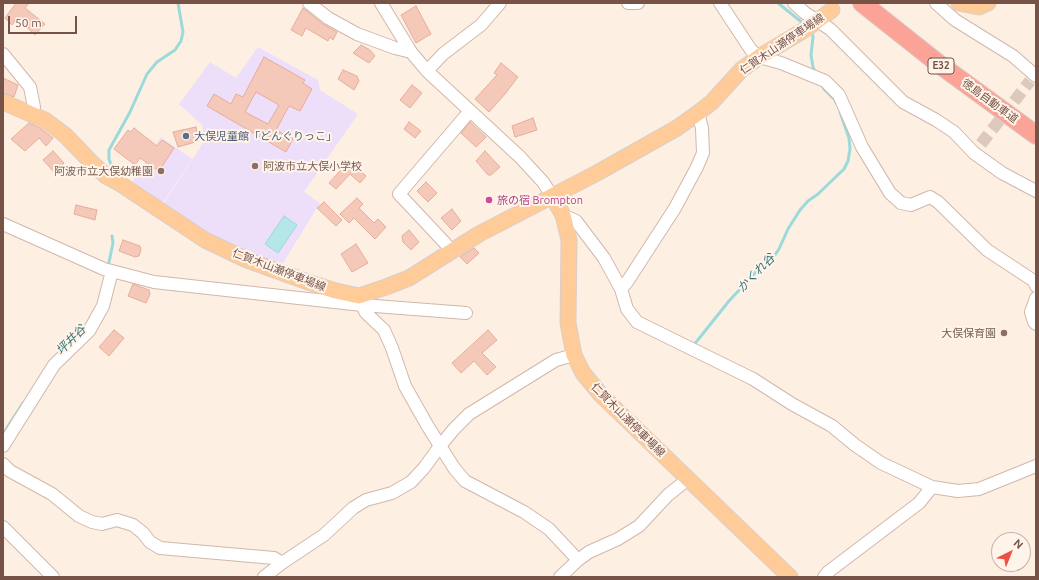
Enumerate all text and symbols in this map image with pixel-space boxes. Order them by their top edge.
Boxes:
scale bar [10,8,79,34]
street label: 仁賀木山瀬停車場線 [737,11,827,77]
text: 50 m [15,16,42,29]
road number: E32 [928,58,954,74]
street label: 徳島自動車道 [959,76,1021,126]
place label: 大俣児童館「どんぐりっこ」 [194,129,337,143]
marker: 大俣児童館「どんぐりっこ」 [181,131,191,141]
place label: 阿波市立大俣小学校 [263,159,362,173]
marker: 阿波市立大俣小学校 [250,161,260,171]
place label: 阿波市立大俣幼稚園 [54,164,153,178]
marker: 阿波市立大俣幼稚園 [156,166,166,176]
place label: 旅の宿 Brompton [497,193,583,207]
marker: 旅の宿 Brompton [484,195,494,205]
street label: 仁賀木山瀬停車場線 [230,246,328,294]
water label: かくれ谷 [734,251,778,295]
water label: 坪井谷 [53,322,89,358]
place label: 大俣保育園 [941,326,996,340]
marker: 大俣保育園 [999,328,1009,338]
street label: 仁賀木山瀬停車場線 [588,380,668,460]
north arrow [991,532,1031,572]
text: N [1011,537,1026,551]

